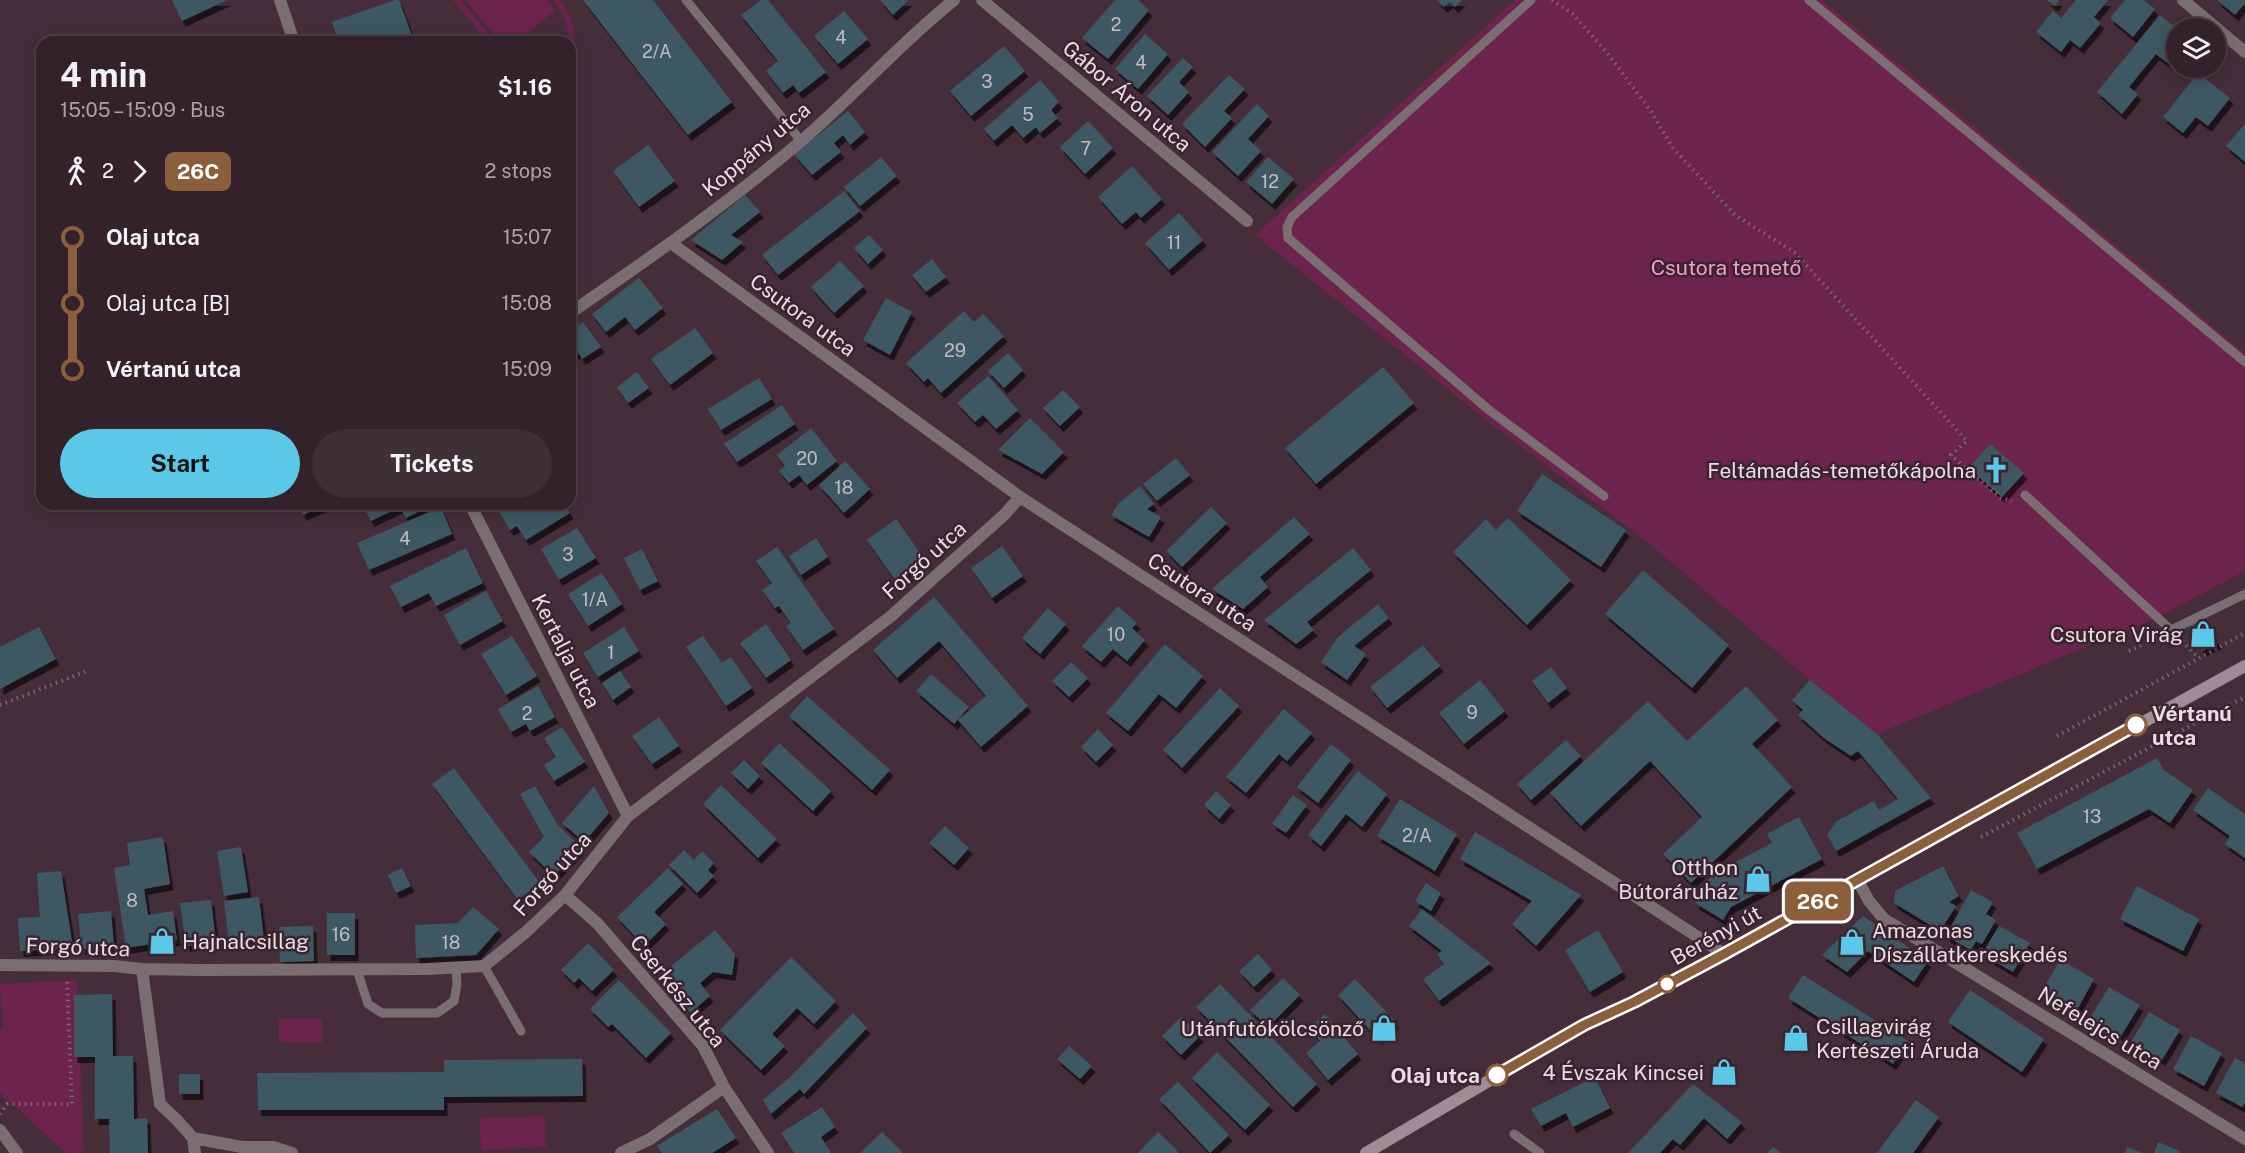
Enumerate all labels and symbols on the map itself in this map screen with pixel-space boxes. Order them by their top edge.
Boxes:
house number: 2 [1111,14,1121,35]
house number: 4 [835,27,847,48]
street label: Gábor Áron utca [1058,35,1196,157]
house number: 2/A [642,41,672,62]
house number: 4 [1135,52,1147,73]
house number: 3 [981,71,993,92]
street label: Koppány utca [697,97,815,201]
house number: 5 [1022,104,1034,125]
house number: 7 [1081,138,1091,159]
house number: 12 [1261,171,1279,192]
house number: 11 [1167,232,1181,253]
park label: Csutora temető [1651,255,1801,280]
street label: Csutora utca [745,268,861,362]
house number: 29 [944,340,966,361]
house number: 20 [796,448,818,469]
church icon: Feltámadás-temetőkápolna [1981,455,2011,485]
place label: Feltámadás-temetőkápolna [1707,458,1976,483]
house number: 18 [835,477,853,498]
street label: Forgó utca [877,516,971,604]
house number: 4 [399,528,411,549]
house number: 3 [562,544,574,565]
street label: Csutora utca [1143,548,1261,636]
house number: 1/A [582,589,608,610]
street label: Kertalja utca [527,590,605,712]
shop icon: Csutora Virág [2188,619,2218,649]
place label: Csutora Virág [2050,622,2183,647]
house number: 10 [1107,624,1125,645]
house number: 1 [607,642,615,663]
place label: Vértanú utca [2152,701,2232,750]
house number: 9 [1466,702,1478,723]
house number: 2 [522,703,532,724]
marker: Vértanú utca [2125,714,2147,736]
house number: 13 [2083,806,2101,827]
house number: 2/A [1402,825,1432,846]
street label: Forgó utca [508,827,596,921]
place label: Otthon Bútoráruház [1618,855,1738,904]
shop icon: Otthon Bútoráruház [1743,864,1773,894]
line badge: 26C [1784,882,1852,920]
house number: 8 [126,890,138,911]
street label: Berényi út [1666,900,1766,970]
place label: Amazonas Díszállatkereskedés [1872,918,2068,967]
house number: 16 [332,924,350,945]
shop icon: Hajnalcsillag [147,926,177,956]
shop icon: Amazonas Díszállatkereskedés [1837,927,1867,957]
place label: Hajnalcsillag [182,929,309,954]
street label: Cserkész utca [625,930,731,1052]
house number: 18 [442,932,460,953]
street label: Forgó utca [25,933,131,961]
unlabelled marker [1658,975,1676,993]
street label: Nefelejcs utca [2033,981,2167,1075]
shop icon: Utánfutókölcsönző [1369,1013,1399,1043]
place label: Csillagvirág Kertészeti Áruda [1816,1014,1979,1063]
place label: Utánfutókölcsönző [1180,1016,1364,1041]
shop icon: Csillagvirág Kertészeti Áruda [1781,1023,1811,1053]
shop icon: 4 Évszak Kincsei [1709,1057,1739,1087]
place label: 4 Évszak Kincsei [1543,1060,1704,1085]
place label: Olaj utca [1391,1063,1480,1088]
marker: Olaj utca [1486,1064,1508,1086]

